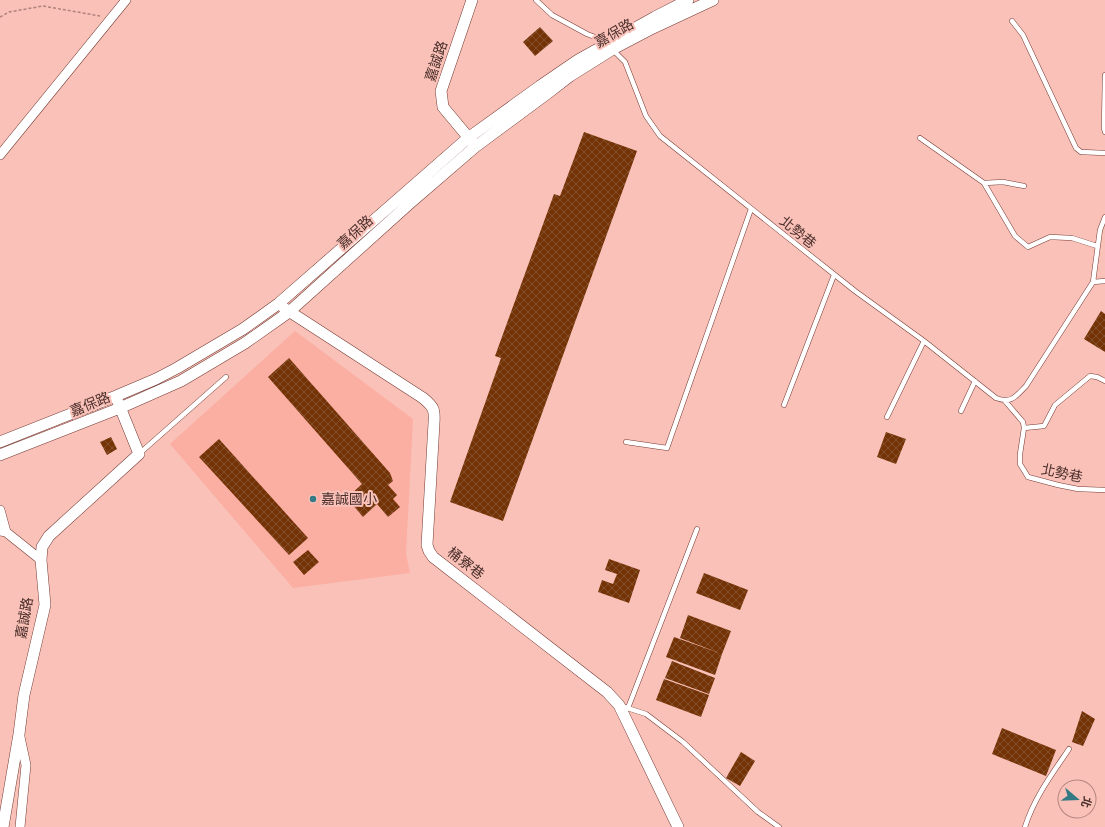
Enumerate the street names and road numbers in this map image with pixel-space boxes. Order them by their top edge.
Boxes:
street label: 嘉保路 [592,16,636,50]
street label: 嘉誠路 [422,39,450,83]
street label: 嘉保路 [334,212,376,252]
street label: 北勢巷 [777,213,819,251]
street label: 嘉保路 [68,389,112,419]
street label: 北勢巷 [1040,461,1084,485]
street label: 桶寮巷 [445,544,487,582]
street label: 嘉誠路 [12,596,36,640]

